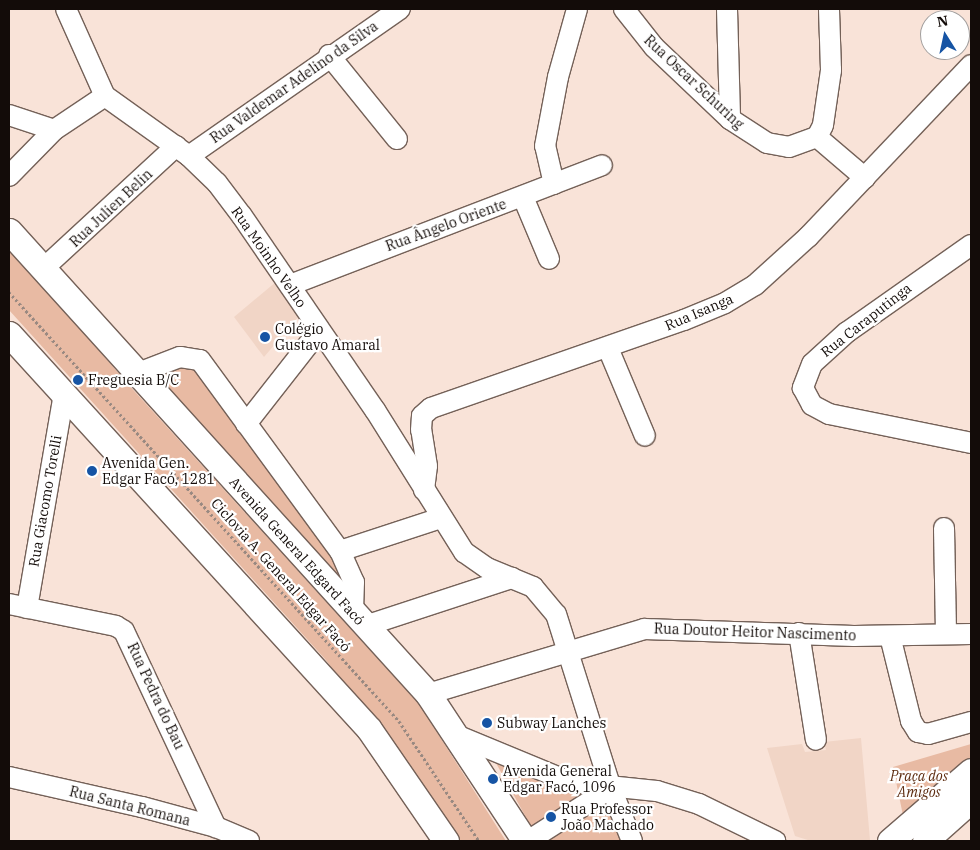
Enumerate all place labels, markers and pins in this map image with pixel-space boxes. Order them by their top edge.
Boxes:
place label: Colégio Gustavo Amaral [275,321,380,354]
marker: Colégio Gustavo Amaral [259,331,271,343]
place label: Freguesia B/C [88,372,179,388]
marker: Freguesia B/C [72,374,84,386]
place label: Avenida Gen. Edgar Facó, 1281 [102,455,215,488]
marker: Avenida Gen. Edgar Facó, 1281 [86,465,98,477]
place label: Subway Lanches [497,715,606,731]
marker: Subway Lanches [481,717,493,729]
place label: Avenida General Edgar Facó, 1096 [503,763,616,796]
marker: Avenida General Edgar Facó, 1096 [487,773,499,785]
place label: Rua Professor João Machado [561,801,654,834]
marker: Rua Professor João Machado [545,811,557,823]

